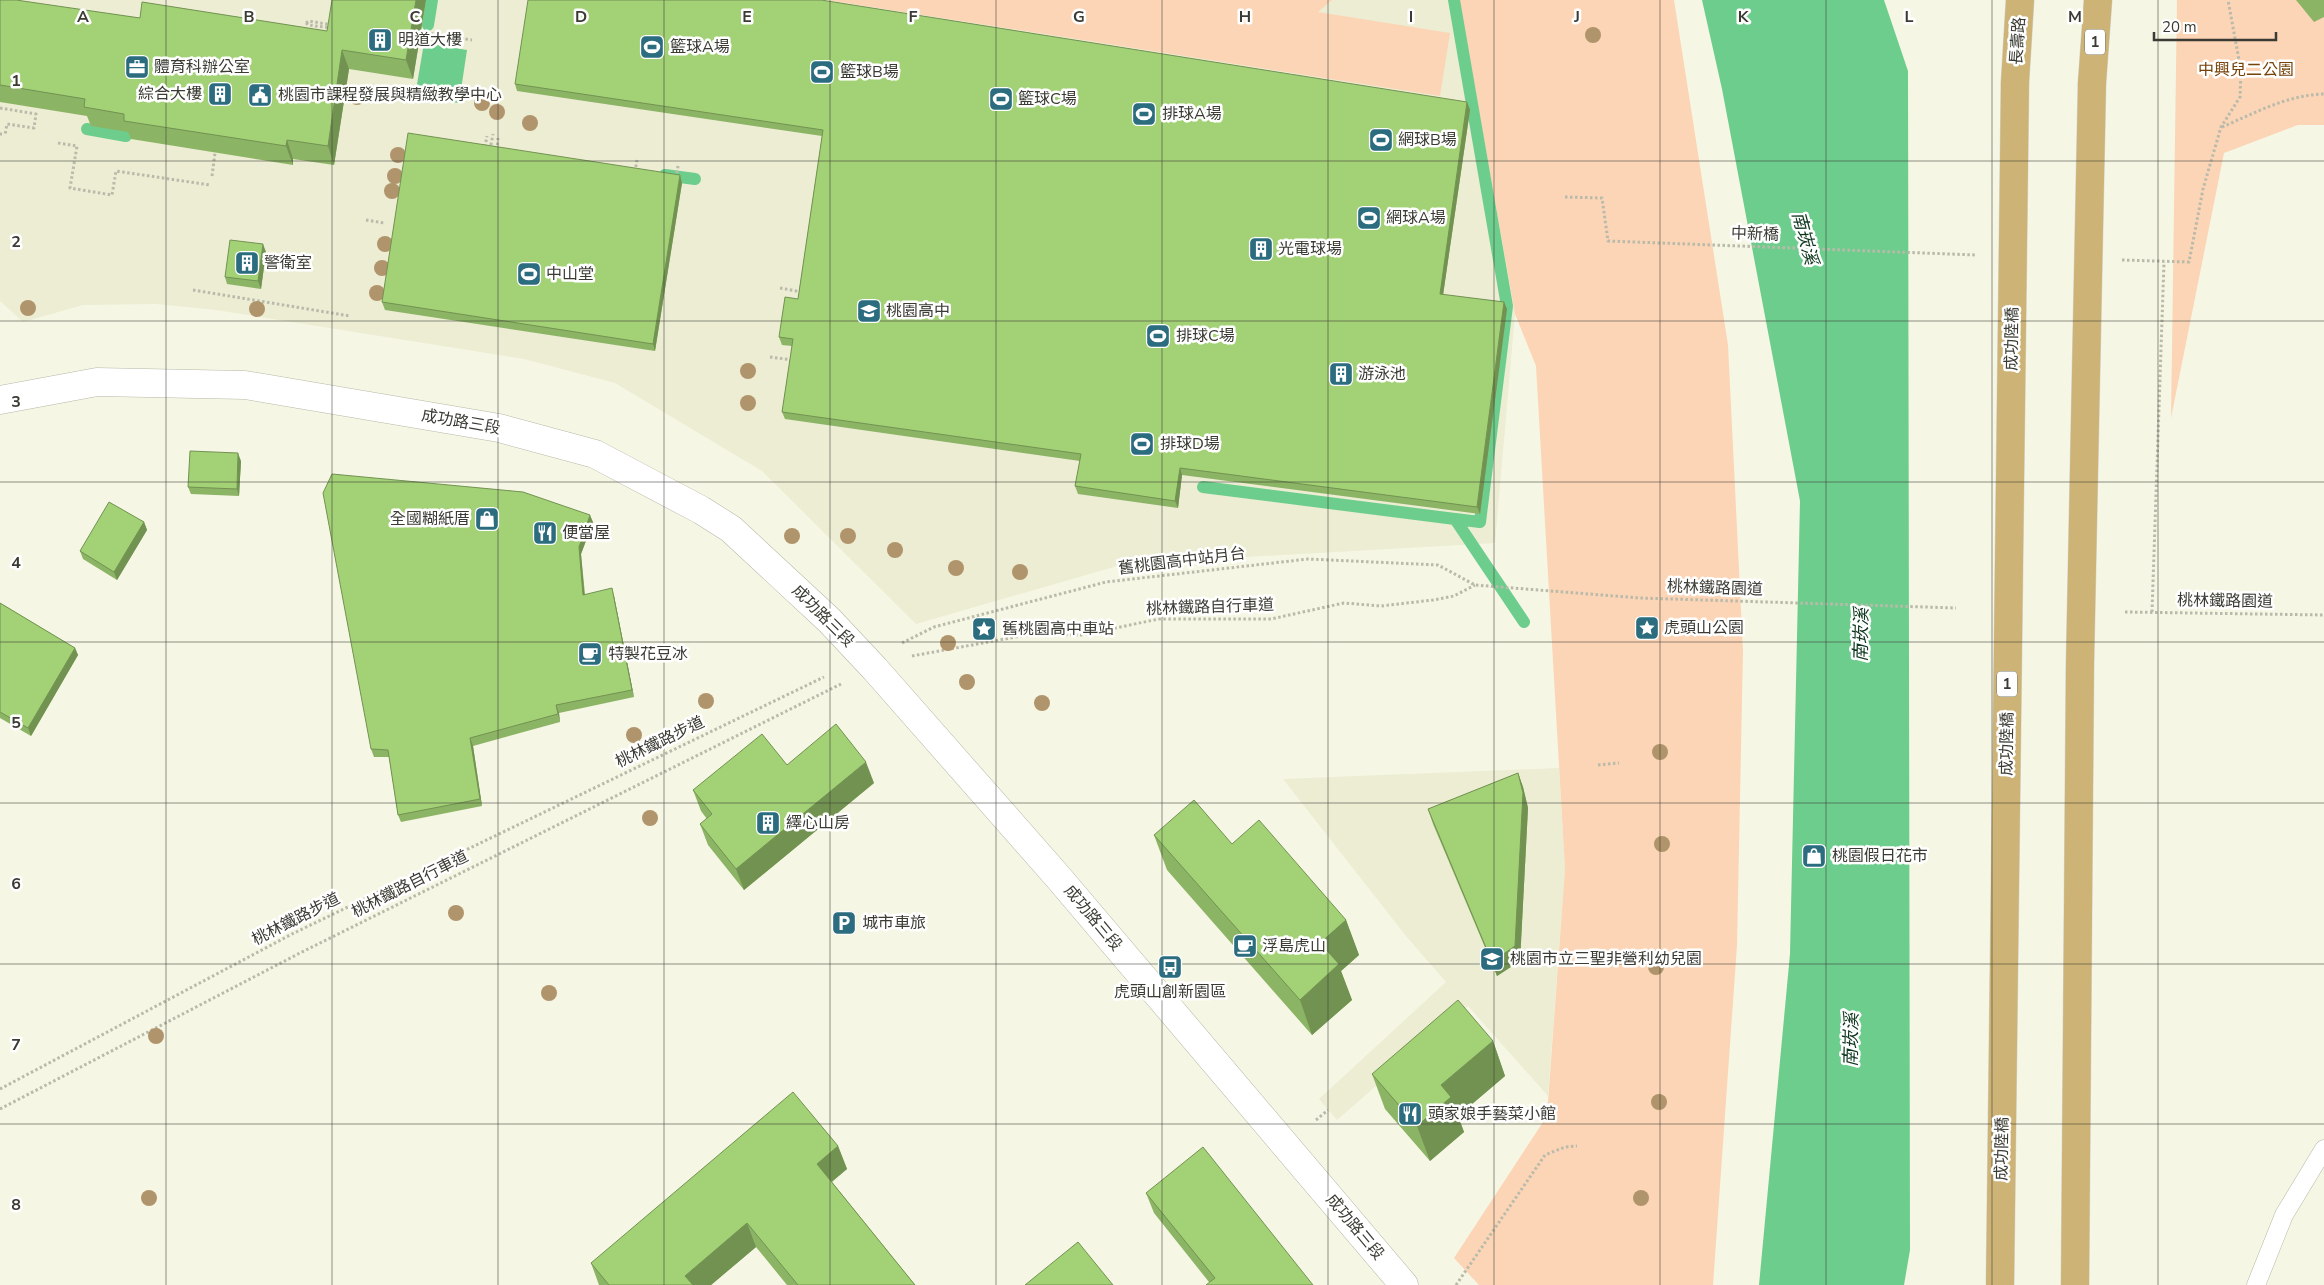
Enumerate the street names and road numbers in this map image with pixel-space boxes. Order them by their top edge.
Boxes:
street label: 長壽路 [2005,16,2031,66]
road number: 1 [2085,30,2105,54]
street label: 中新橋 [1731,222,1779,246]
street label: 成功陸橋 [2000,307,2024,371]
street label: 成功路三段 [420,404,502,440]
street label: 舊桃園高中站月台 [1117,542,1247,580]
street label: 桃林鐵路園道 [1667,575,1763,601]
street label: 成功路三段 [787,580,859,652]
street label: 桃林鐵路園道 [2177,589,2273,613]
street label: 桃林鐵路自行車道 [1146,594,1274,620]
road number: 1 [1997,672,2017,696]
street label: 桃林鐵路步道 [612,711,708,773]
street label: 成功陸橋 [1995,712,2019,776]
street label: 桃林鐵路自行車道 [348,845,472,923]
street label: 成功路三段 [1059,880,1127,956]
street label: 桃林鐵路步道 [248,887,344,951]
street label: 成功陸橋 [1990,1117,2014,1181]
street label: 成功路三段 [1321,1189,1389,1265]

